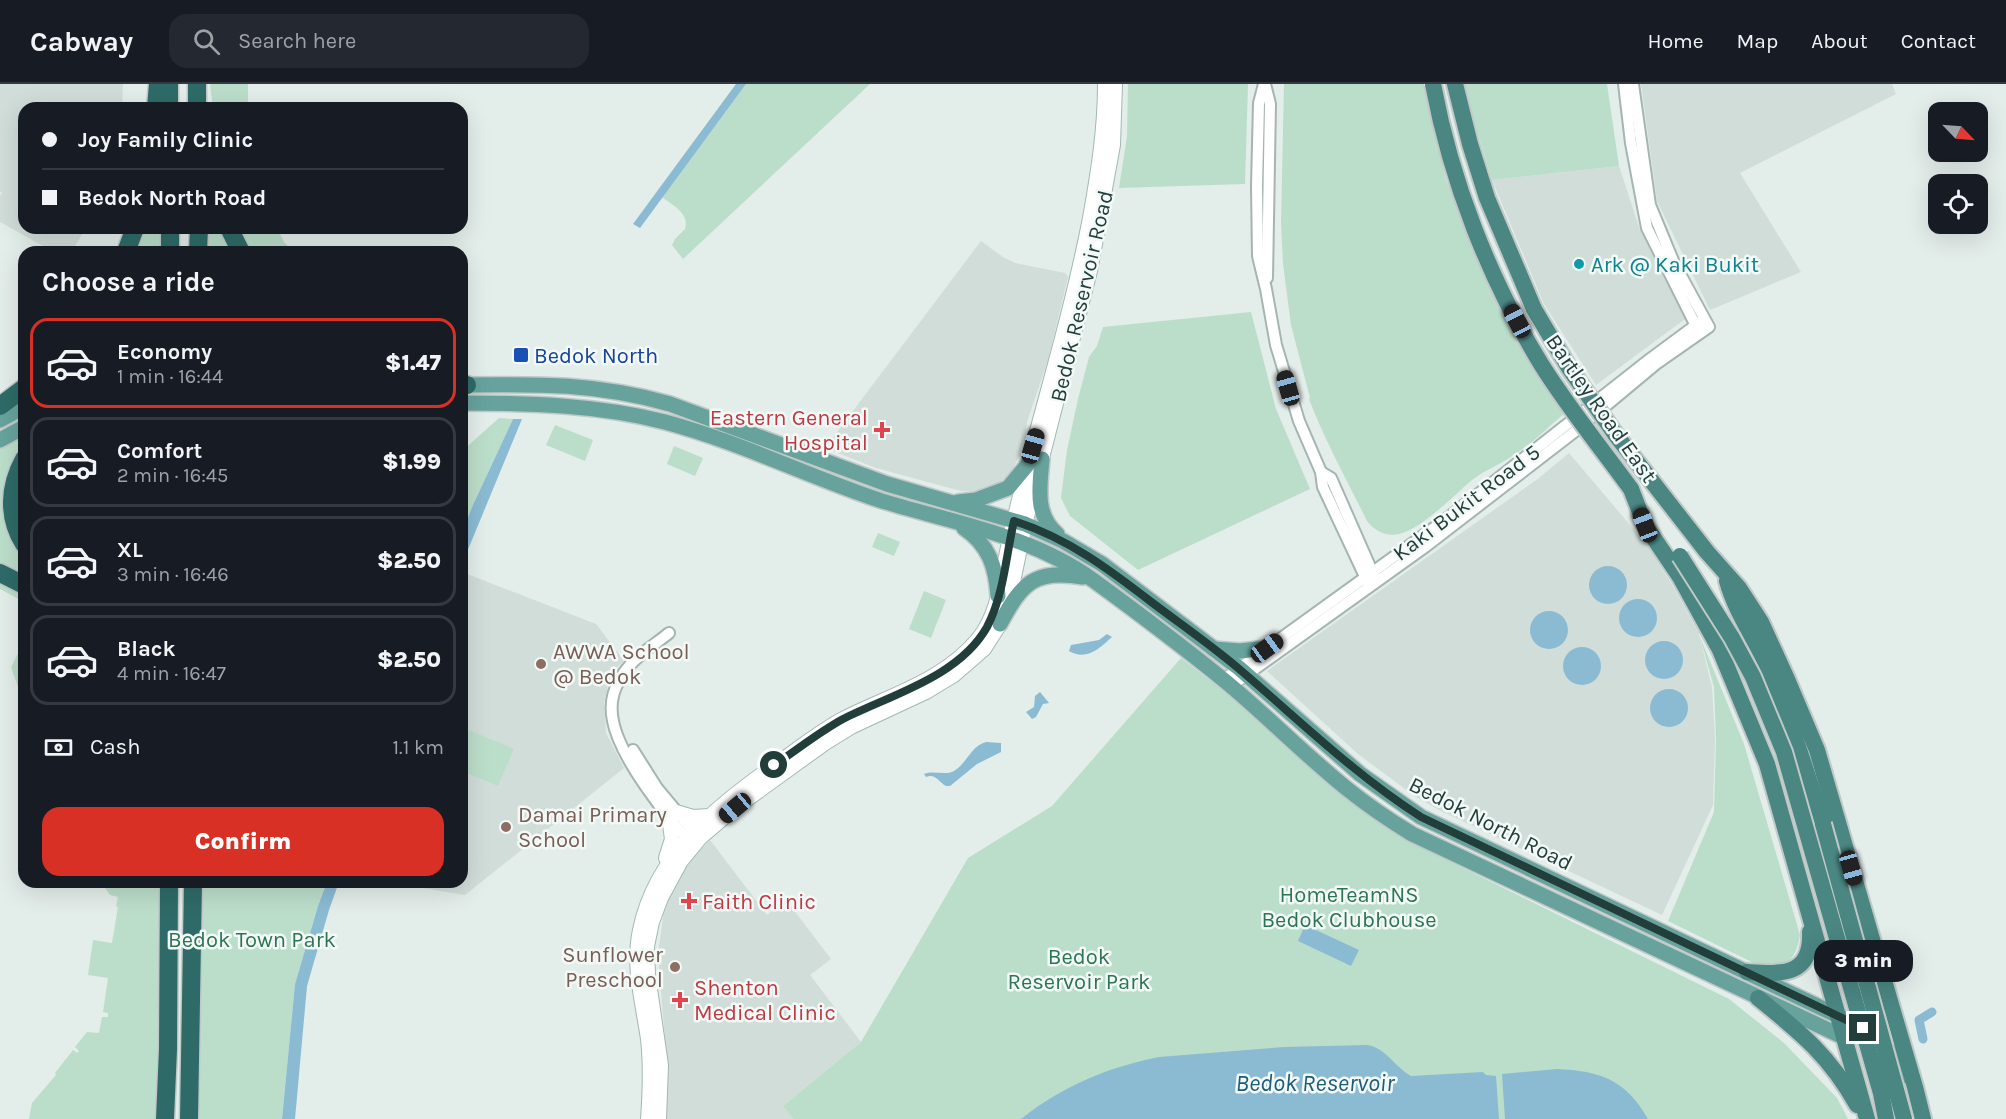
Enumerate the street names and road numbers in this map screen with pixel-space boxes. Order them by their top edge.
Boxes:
street label: Bedok Reservoir Road [1045,188,1119,405]
street label: Bartley Road East [1540,329,1662,488]
street label: Kaki Bukit Road 5 [1388,439,1545,567]
street label: Bedok North Road [1404,771,1577,876]

